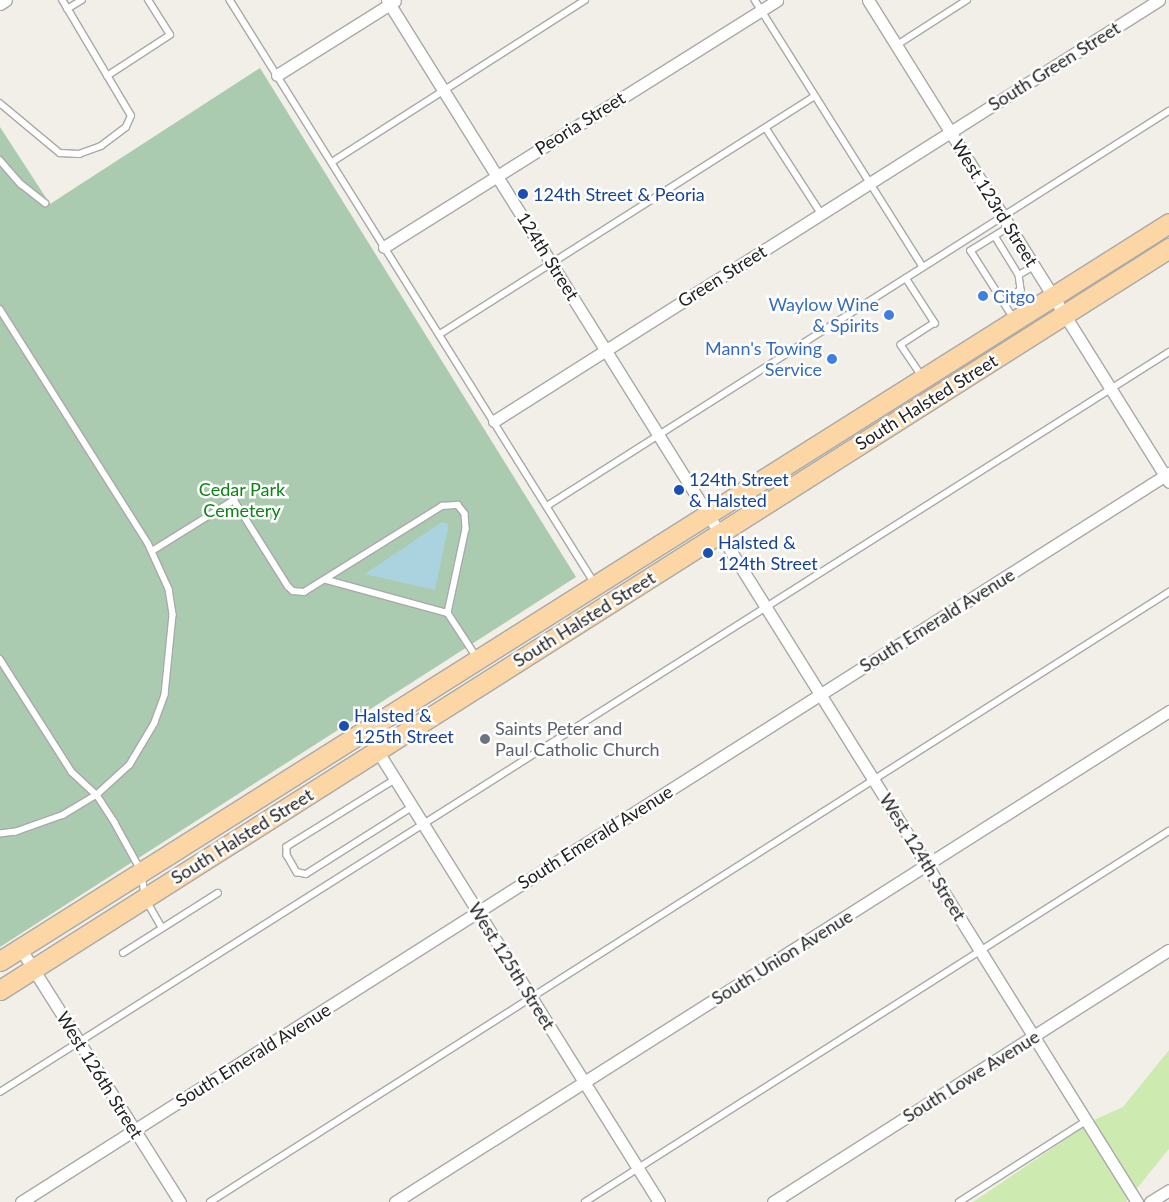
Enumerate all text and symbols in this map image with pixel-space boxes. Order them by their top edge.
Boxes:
street label: South Green Street [984,17,1124,115]
street label: Peoria Street [531,87,629,159]
street label: West 123rd Street [947,136,1043,270]
place label: 124th Street & Peoria [533,183,705,205]
marker: 124th Street & Peoria [517,188,529,200]
street label: 124th Street [512,208,584,304]
street label: Green Street [674,240,770,312]
place label: Citgo [993,285,1035,307]
marker: Citgo [977,290,989,302]
place label: Waylow Wine & Spirits [768,294,879,336]
marker: Waylow Wine & Spirits [883,309,895,321]
place label: Mann's Towing Service [704,338,822,380]
street label: South Halsted Street [851,350,1001,454]
marker: Mann's Towing Service [826,353,838,365]
place label: 124th Street & Halsted [689,469,789,512]
park label: Cedar Park Cemetery [199,479,285,522]
marker: 124th Street & Halsted [673,484,685,496]
place label: Halsted & 124th Street [718,532,818,574]
marker: Halsted & 124th Street [702,547,714,559]
street label: South Emerald Avenue [855,563,1019,677]
street label: South Halsted Street [509,567,659,671]
place label: Halsted & 125th Street [354,705,454,748]
place label: Saints Peter and Paul Catholic Church [495,718,660,761]
marker: Halsted & 125th Street [338,720,350,732]
marker: Saints Peter and Paul Catholic Church [479,733,491,745]
street label: South Emerald Avenue [513,780,677,894]
street label: South Halsted Street [167,784,317,888]
street label: West 124th Street [875,789,971,925]
street label: West 125th Street [464,898,560,1034]
street label: South Union Avenue [707,905,857,1009]
street label: South Emerald Avenue [171,998,335,1112]
street label: West 126th Street [52,1007,148,1143]
street label: South Lowe Avenue [899,1025,1043,1127]

